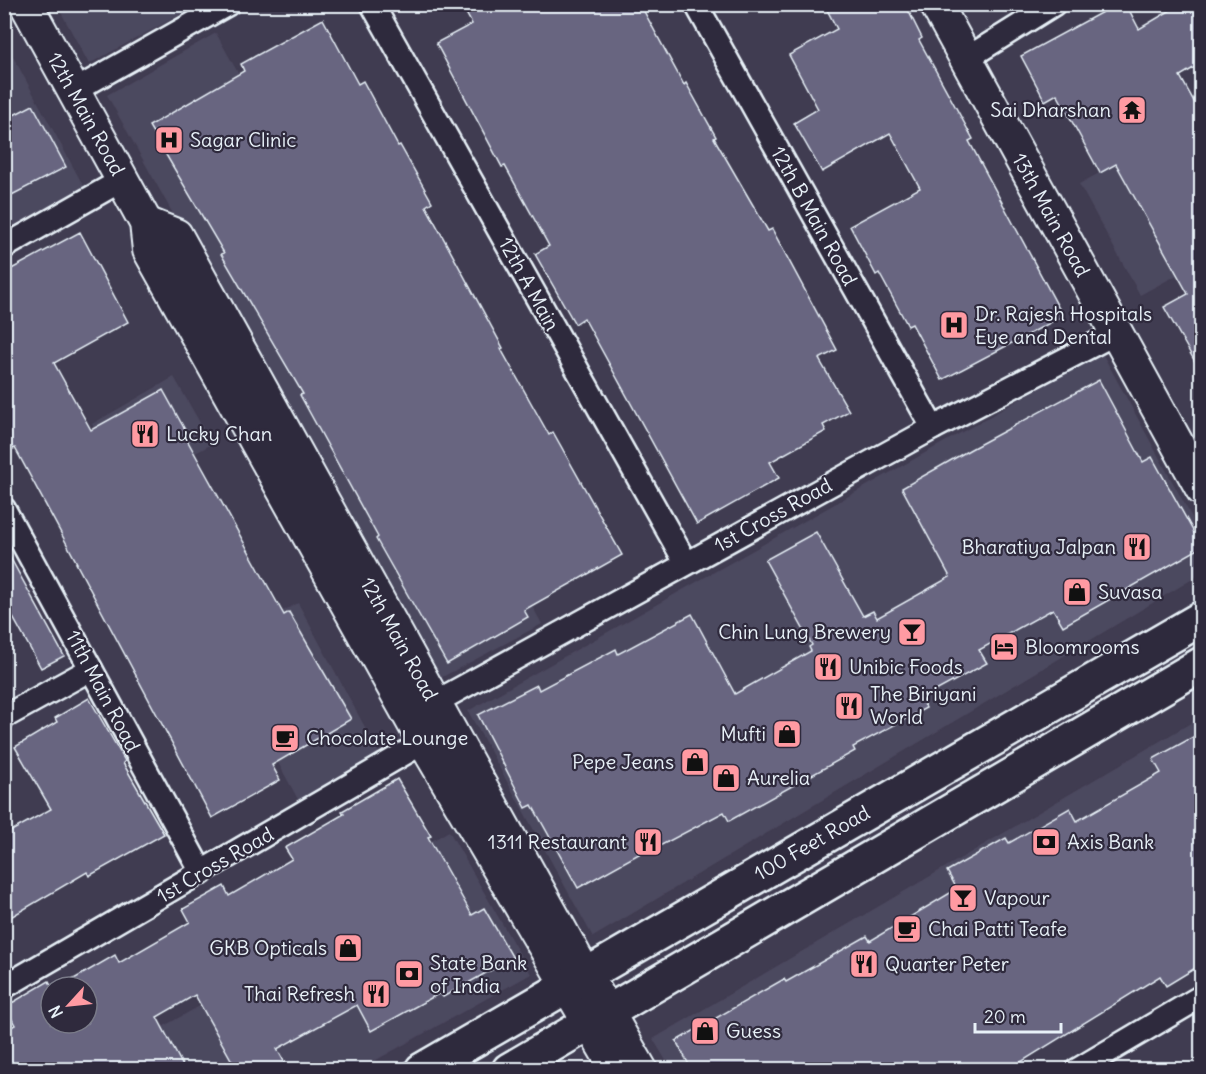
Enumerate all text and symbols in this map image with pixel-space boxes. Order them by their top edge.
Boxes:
street label: 12th Main Road [42,48,131,180]
temple icon: Sai Dharshan [1116,94,1148,126]
place label: Sai Dharshan [990,97,1111,122]
hospital icon: Sagar Clinic [153,124,185,156]
place label: Sagar Clinic [190,127,296,152]
street label: 12th B Main Road [766,142,863,290]
street label: 13th Main Road [1007,149,1096,281]
street label: 12th A Main [494,233,565,335]
place label: Dr. Rajesh Hospitals Eye and Dental [975,301,1152,349]
hospital icon: Dr. Rajesh Hospitals Eye and Dental [938,309,970,341]
restaurant icon: Lucky Chan [129,418,161,450]
place label: Lucky Chan [166,421,272,446]
street label: 1st Cross Road [710,472,836,557]
restaurant icon: Bharatiya Jalpan [1121,531,1153,563]
place label: Bharatiya Jalpan [961,534,1116,559]
street label: 12th Main Road [355,573,444,705]
shop icon: Suvasa [1061,576,1093,608]
place label: Suvasa [1098,579,1162,604]
bar icon: Chin Lung Brewery [896,616,928,648]
place label: Chin Lung Brewery [718,619,891,644]
street label: 11th Main Road [61,626,146,756]
hotel icon: Bloomrooms [988,631,1020,663]
place label: Bloomrooms [1025,634,1140,659]
restaurant icon: Unibic Foods [812,651,844,683]
place label: Unibic Foods [849,654,963,679]
place label: The Biriyani World [870,681,977,729]
restaurant icon: The Biriyani World [833,690,865,722]
shop icon: Mufti [771,718,803,750]
place label: Mufti [720,721,766,746]
cafe icon: Chocolate Lounge [269,722,301,754]
place label: Chocolate Lounge [306,725,468,750]
shop icon: Pepe Jeans [679,746,711,778]
place label: Pepe Jeans [572,749,674,774]
shop icon: Aurelia [710,762,742,794]
place label: Aurelia [747,765,810,790]
street label: 100 Feet Road [750,799,874,886]
street label: 1st Cross Road [152,821,278,908]
restaurant icon: 1311 Restaurant [632,826,664,858]
bank icon: Axis Bank [1030,826,1062,858]
place label: 1311 Restaurant [488,829,627,854]
place label: Axis Bank [1067,829,1154,854]
bar icon: Vapour [947,882,979,914]
place label: Vapour [984,885,1050,910]
cafe icon: Chai Patti Teafe [891,913,923,945]
place label: Chai Patti Teafe [928,916,1067,941]
shop icon: GKB Opticals [332,932,364,964]
place label: GKB Opticals [209,935,327,960]
restaurant icon: Quarter Peter [848,948,880,980]
place label: State Bank of India [430,950,527,998]
place label: Quarter Peter [885,951,1009,976]
bank icon: State Bank of India [393,958,425,990]
north arrow [39,975,99,1035]
restaurant icon: Thai Refresh [360,978,392,1010]
place label: Thai Refresh [244,981,355,1006]
scale bar [975,996,1060,1034]
text: N [44,1002,67,1021]
text: 20 m [984,1005,1026,1028]
shop icon: Guess [689,1015,721,1047]
place label: Guess [726,1018,781,1043]

